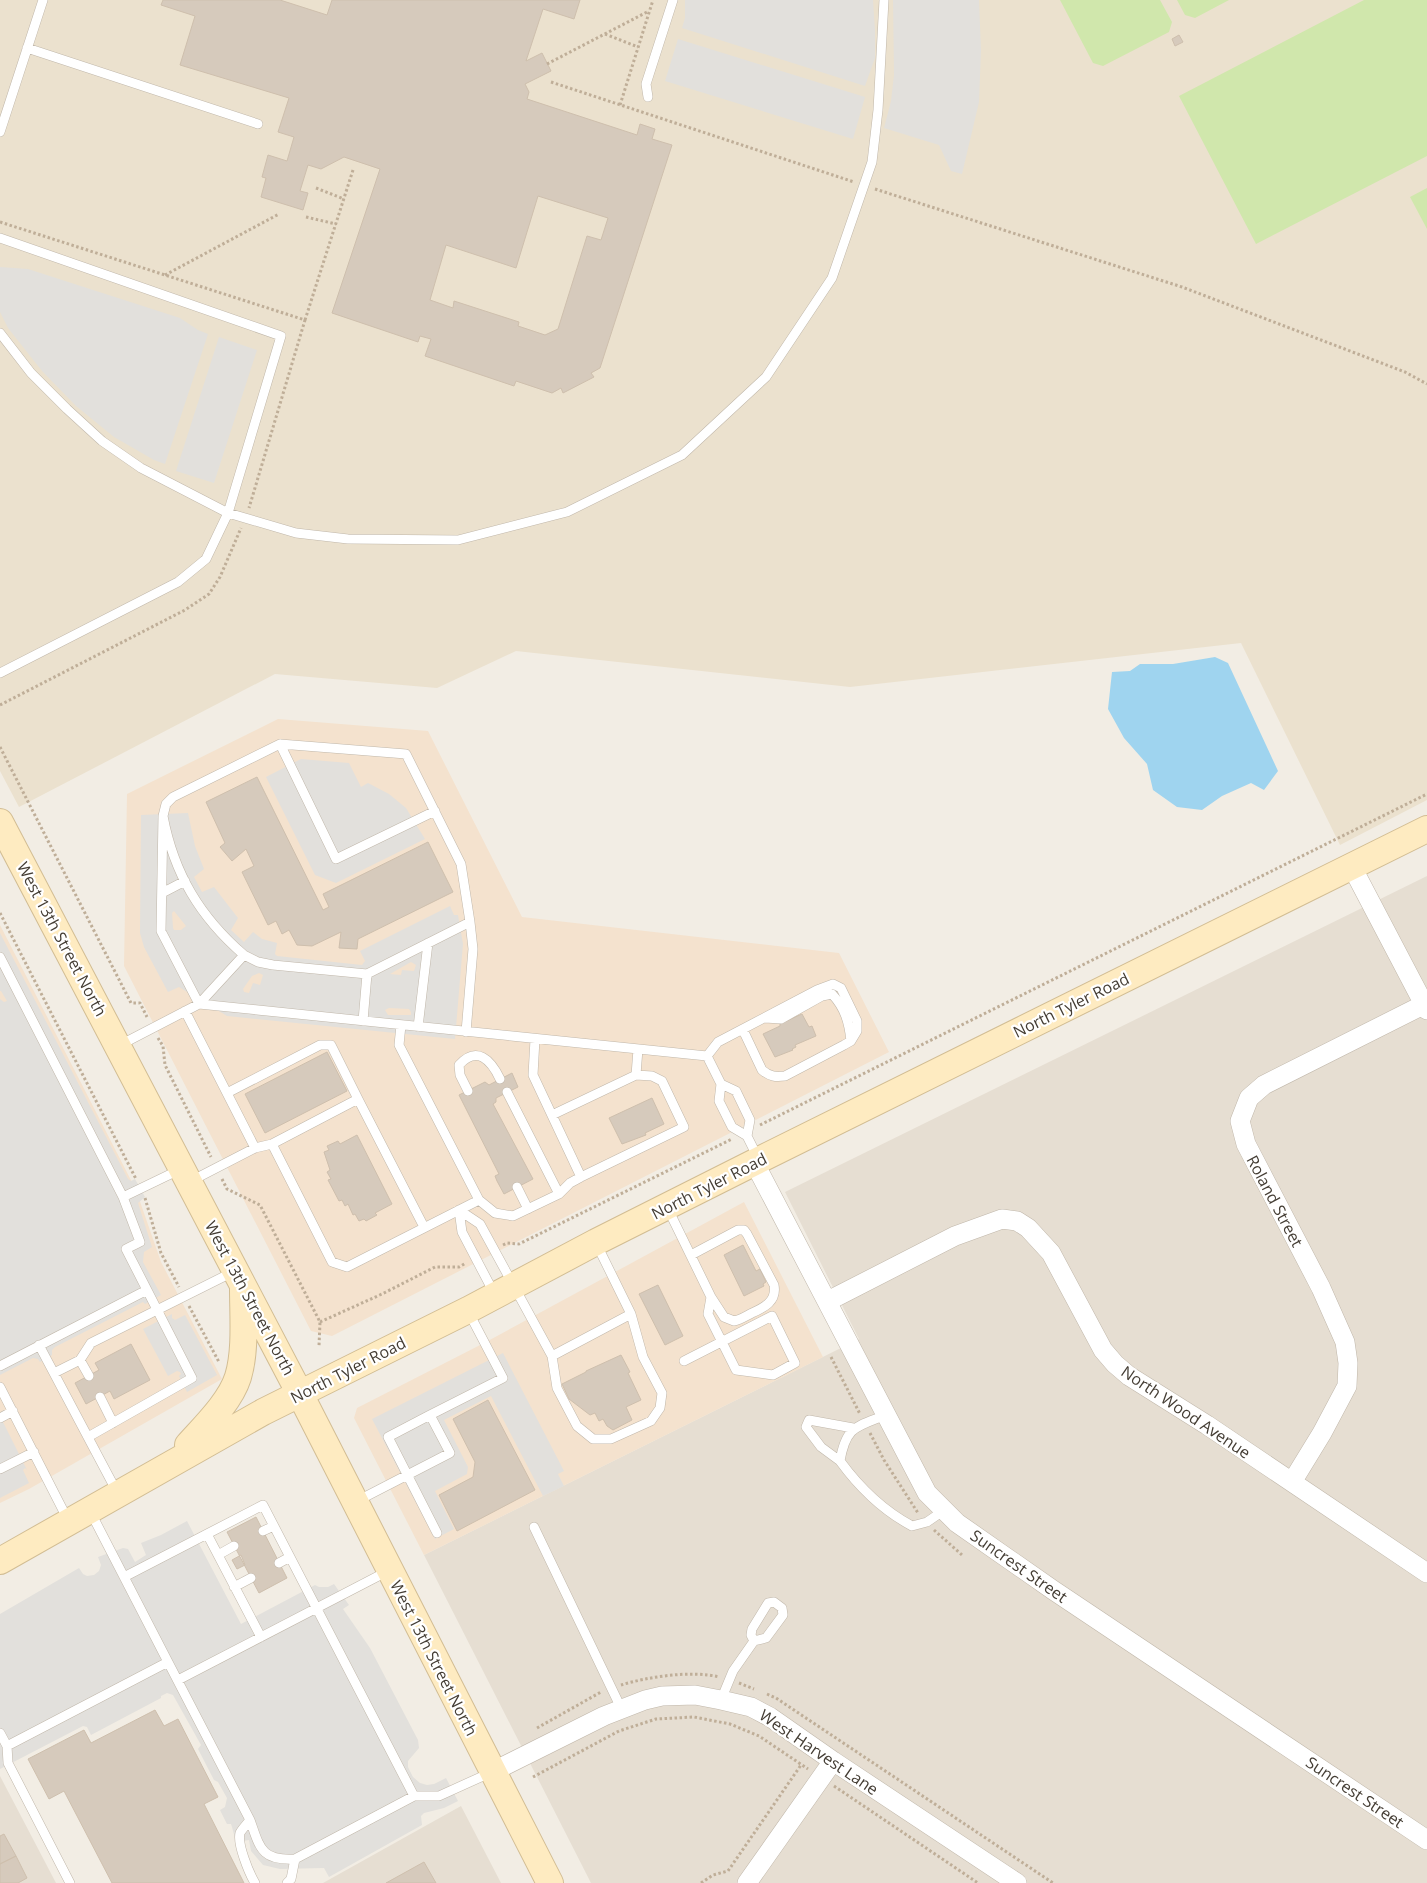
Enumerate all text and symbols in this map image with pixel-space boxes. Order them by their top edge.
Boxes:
street label: West 13th Street North [12,858,112,1020]
street label: North Tyler Road [1009,967,1133,1043]
street label: North Tyler Road [648,1147,770,1225]
street label: Roland Street [1242,1151,1309,1251]
street label: West 13th Street North [200,1217,300,1379]
street label: North Tyler Road [287,1331,409,1409]
street label: North Wood Avenue [1117,1361,1255,1464]
street label: Suncrest Street [966,1524,1072,1608]
street label: West 13th Street North [385,1576,483,1740]
street label: West Harvest Lane [755,1704,883,1800]
street label: Suncrest Street [1302,1751,1409,1833]

